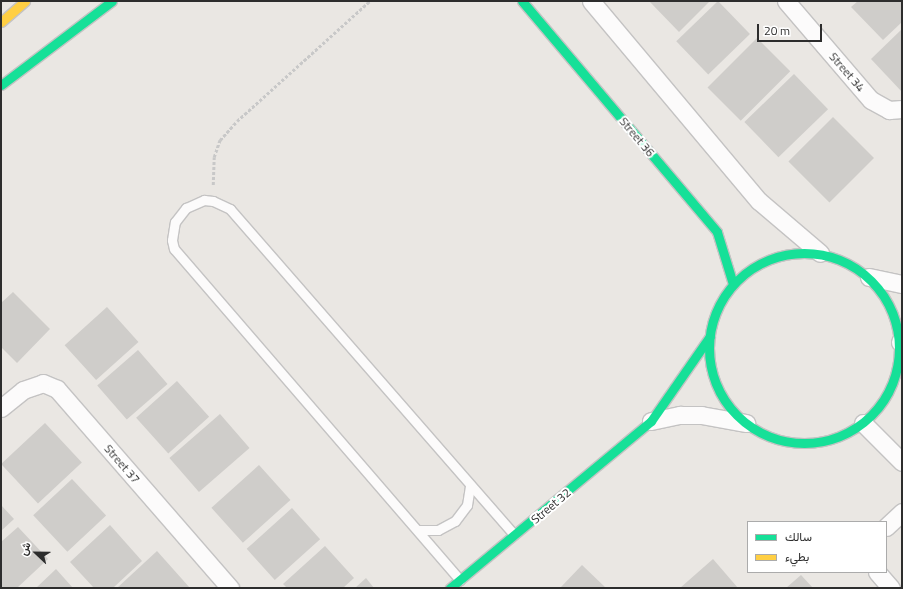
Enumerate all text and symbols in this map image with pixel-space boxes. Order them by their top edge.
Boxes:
scale bar [759,16,824,42]
text: 20 m [764,21,790,40]
street label: Street 34 [826,50,868,94]
street label: Street 36 [616,114,658,160]
street label: Street 37 [101,442,143,486]
street label: Street 32 [528,485,574,527]
legend [747,521,887,573]
text: سالك [785,527,812,546]
north arrow [16,533,56,573]
text: ش [15,539,35,558]
text: بطيء [785,547,809,566]

